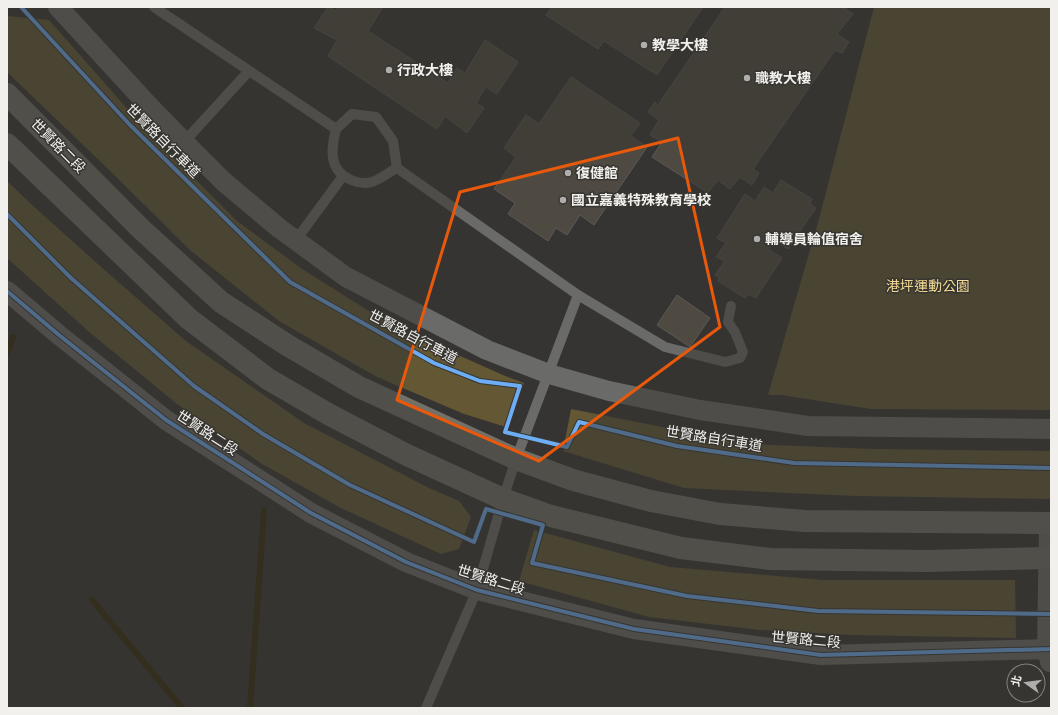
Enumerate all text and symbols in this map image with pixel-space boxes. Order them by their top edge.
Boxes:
place label: 教學大樓 [652,36,708,55]
marker: 教學大樓 [639,40,649,50]
place label: 行政大樓 [397,61,453,80]
marker: 行政大樓 [384,65,394,75]
place label: 職教大樓 [755,69,811,88]
marker: 職教大樓 [742,73,752,83]
street label: 世賢路自行車道 [122,100,204,182]
street label: 世賢路二段 [27,115,89,177]
place label: 復健館 [576,164,618,183]
marker: 復健館 [563,168,573,178]
place label: 國立嘉義特殊教育學校 [571,191,711,210]
marker: 國立嘉義特殊教育學校 [558,195,568,205]
place label: 輔導員輪值宿舍 [765,230,863,249]
marker: 輔導員輪值宿舍 [752,234,762,244]
park label: 港坪運動公園 [886,277,970,296]
street label: 世賢路自行車道 [365,306,461,368]
street label: 世賢路二段 [172,406,242,460]
street label: 世賢路自行車道 [664,422,764,456]
street label: 世賢路二段 [455,561,527,599]
street label: 世賢路二段 [770,627,842,653]
north arrow [1006,663,1046,703]
text: 北 [1008,674,1025,688]

